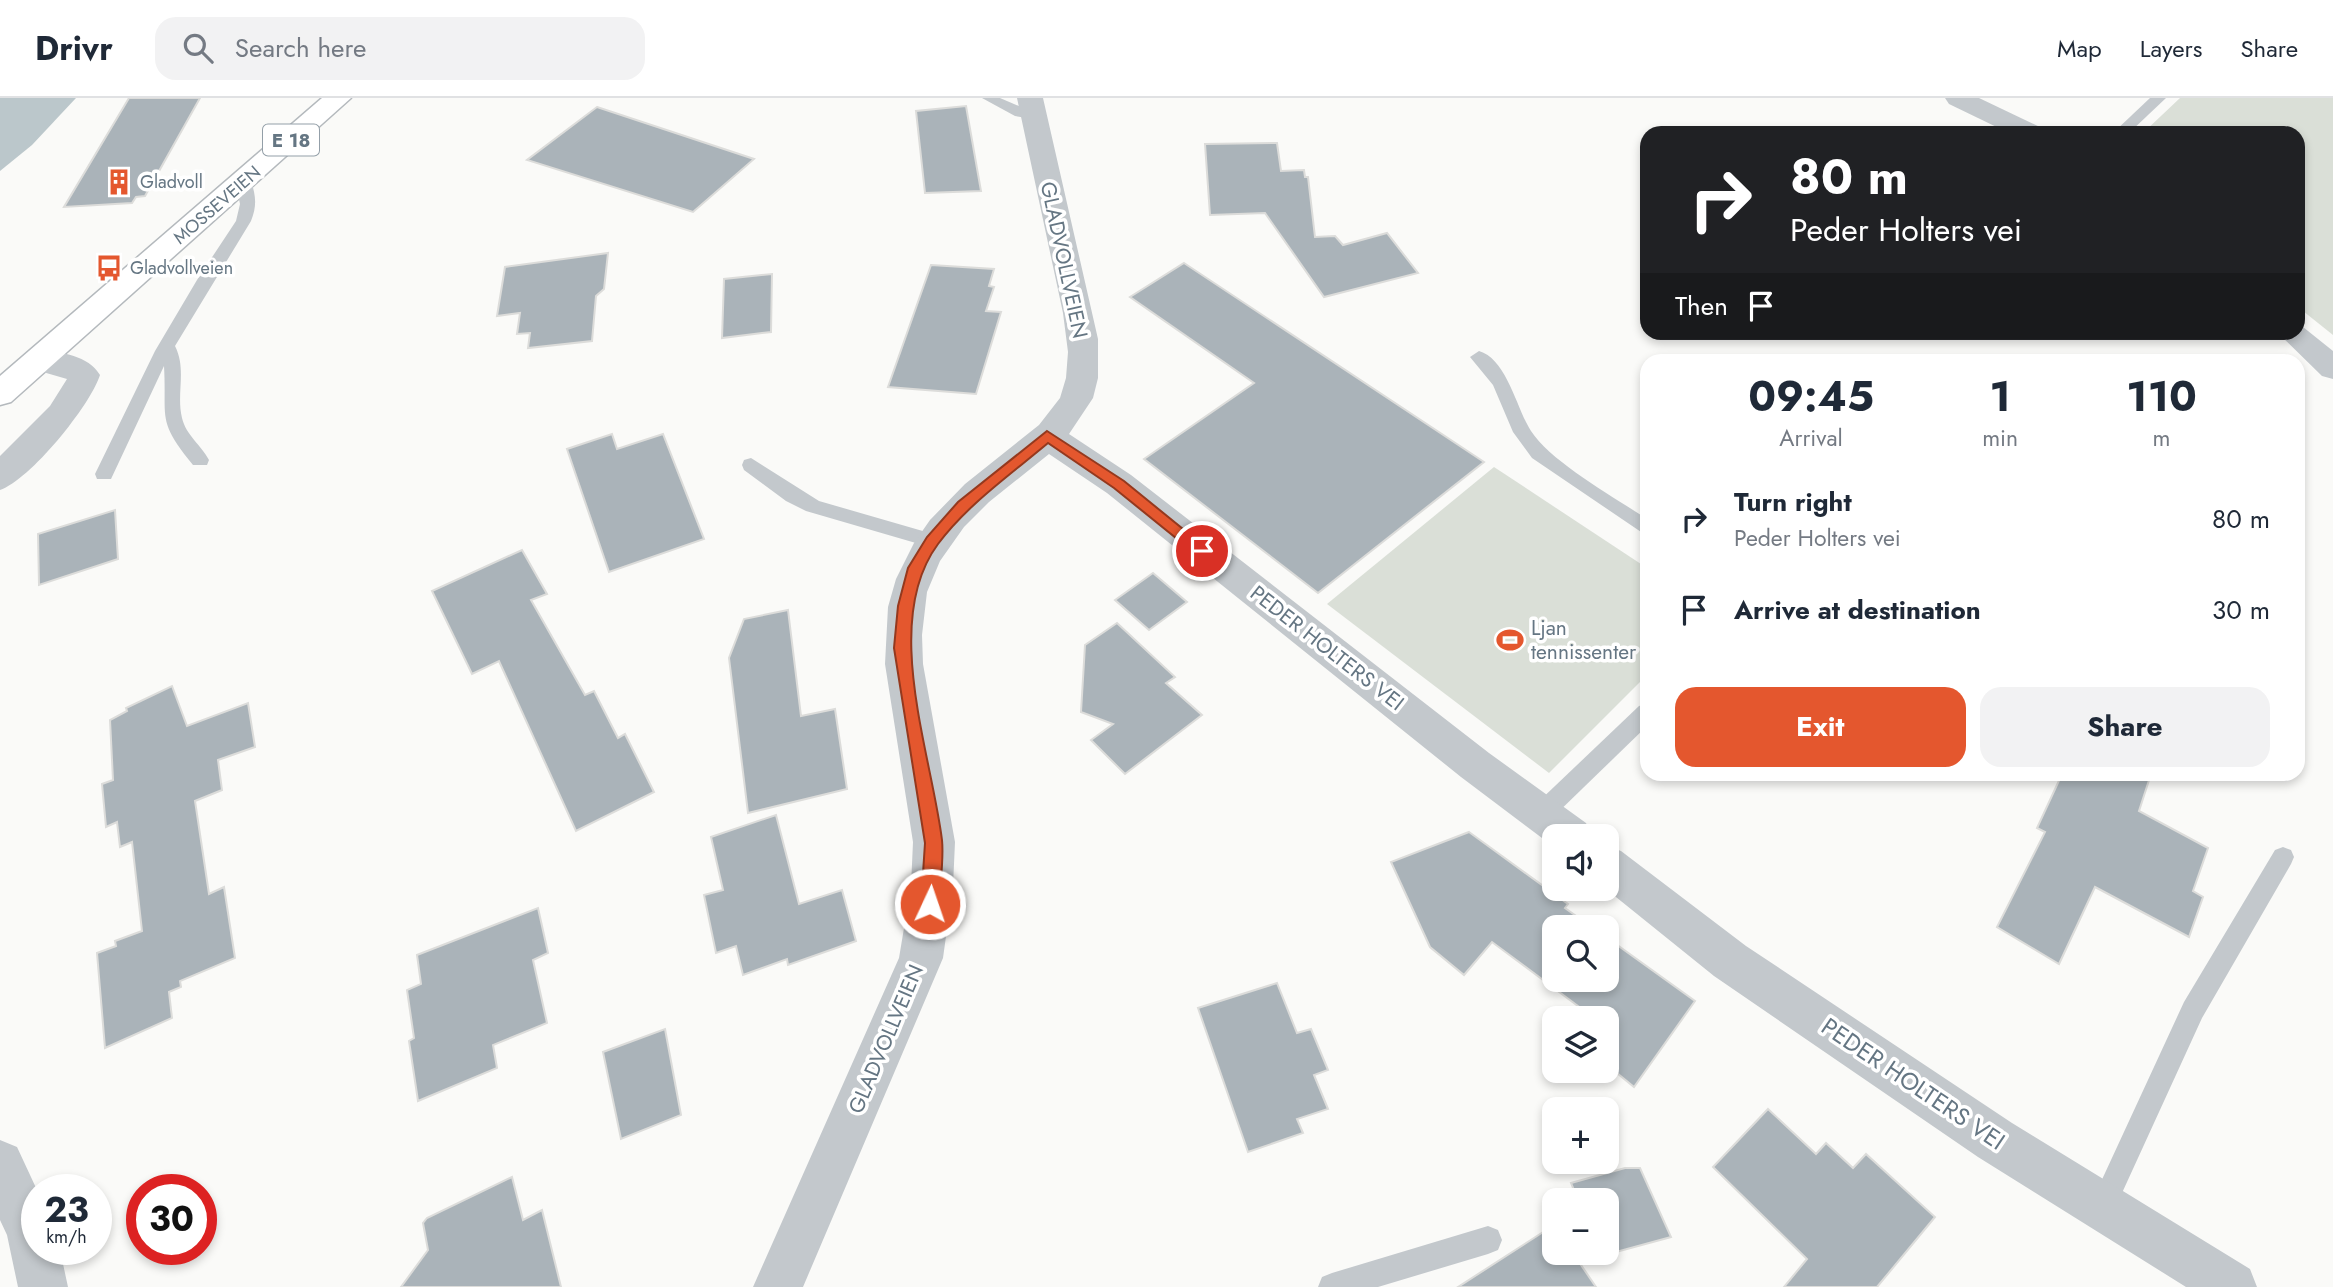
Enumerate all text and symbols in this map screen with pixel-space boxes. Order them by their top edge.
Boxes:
search box [155,17,645,80]
text: Drivr [35,25,113,72]
icon: search [179,29,217,67]
text: Search here [235,29,366,67]
text: Map [2057,31,2102,66]
text: Layers [2140,31,2202,66]
text: Share [2240,31,2298,66]
road number: E 18 [263,124,319,156]
text: 80 m [1790,142,1908,212]
icon: right [1675,154,1766,245]
street label: MOSSEVEIEN [168,160,266,250]
building icon: Gladvoll [104,167,134,197]
place label: Gladvoll [140,169,203,195]
street label: GLADVOLLVEIEN [1033,179,1095,341]
text: Peder Holters vei [1790,207,2022,253]
bus stop icon: Gladvollveien [94,253,124,283]
place label: Gladvollveien [130,255,233,281]
text: Then [1675,287,1728,325]
icon: arrive [1742,287,1780,325]
text: 09:45 [1748,366,1874,427]
text: 1 [1989,366,2011,427]
text: 110 [2126,366,2197,427]
text: Arrival [1779,421,1843,455]
text: min [1982,421,2018,455]
text: m [2153,421,2171,455]
text: Turn right [1734,483,1852,521]
icon: right [1675,500,1713,538]
text: 80 m [2212,500,2270,538]
pin [1172,521,1232,581]
text: Peder Holters vei [1734,521,1901,555]
icon: arrive [1183,532,1221,570]
street label: PEDER HOLTERS VEI [1244,578,1410,718]
icon: arrive [1675,591,1713,629]
text: Arrive at destination [1734,591,1981,629]
text: 30 m [2212,591,2270,629]
place label: Ljan tennissenter [1531,613,1637,667]
sports icon: Ljan tennissenter [1495,625,1525,655]
button: Exit [1675,687,1966,767]
button: Share [1980,687,2270,767]
map controls [1542,824,1619,1265]
button: sound [1542,824,1619,901]
position arrow [893,867,967,941]
button: search [1542,915,1619,992]
street label: GLADVOLLVEIEN [841,960,931,1118]
button: layers [1542,1006,1619,1083]
street label: PEDER HOLTERS VEI [1814,1009,2012,1158]
button: + [1542,1097,1619,1174]
speed limit sign: 30 [126,1174,217,1265]
text: 23 [44,1185,89,1235]
button: − [1542,1188,1619,1265]
text: km/h [46,1224,87,1250]

